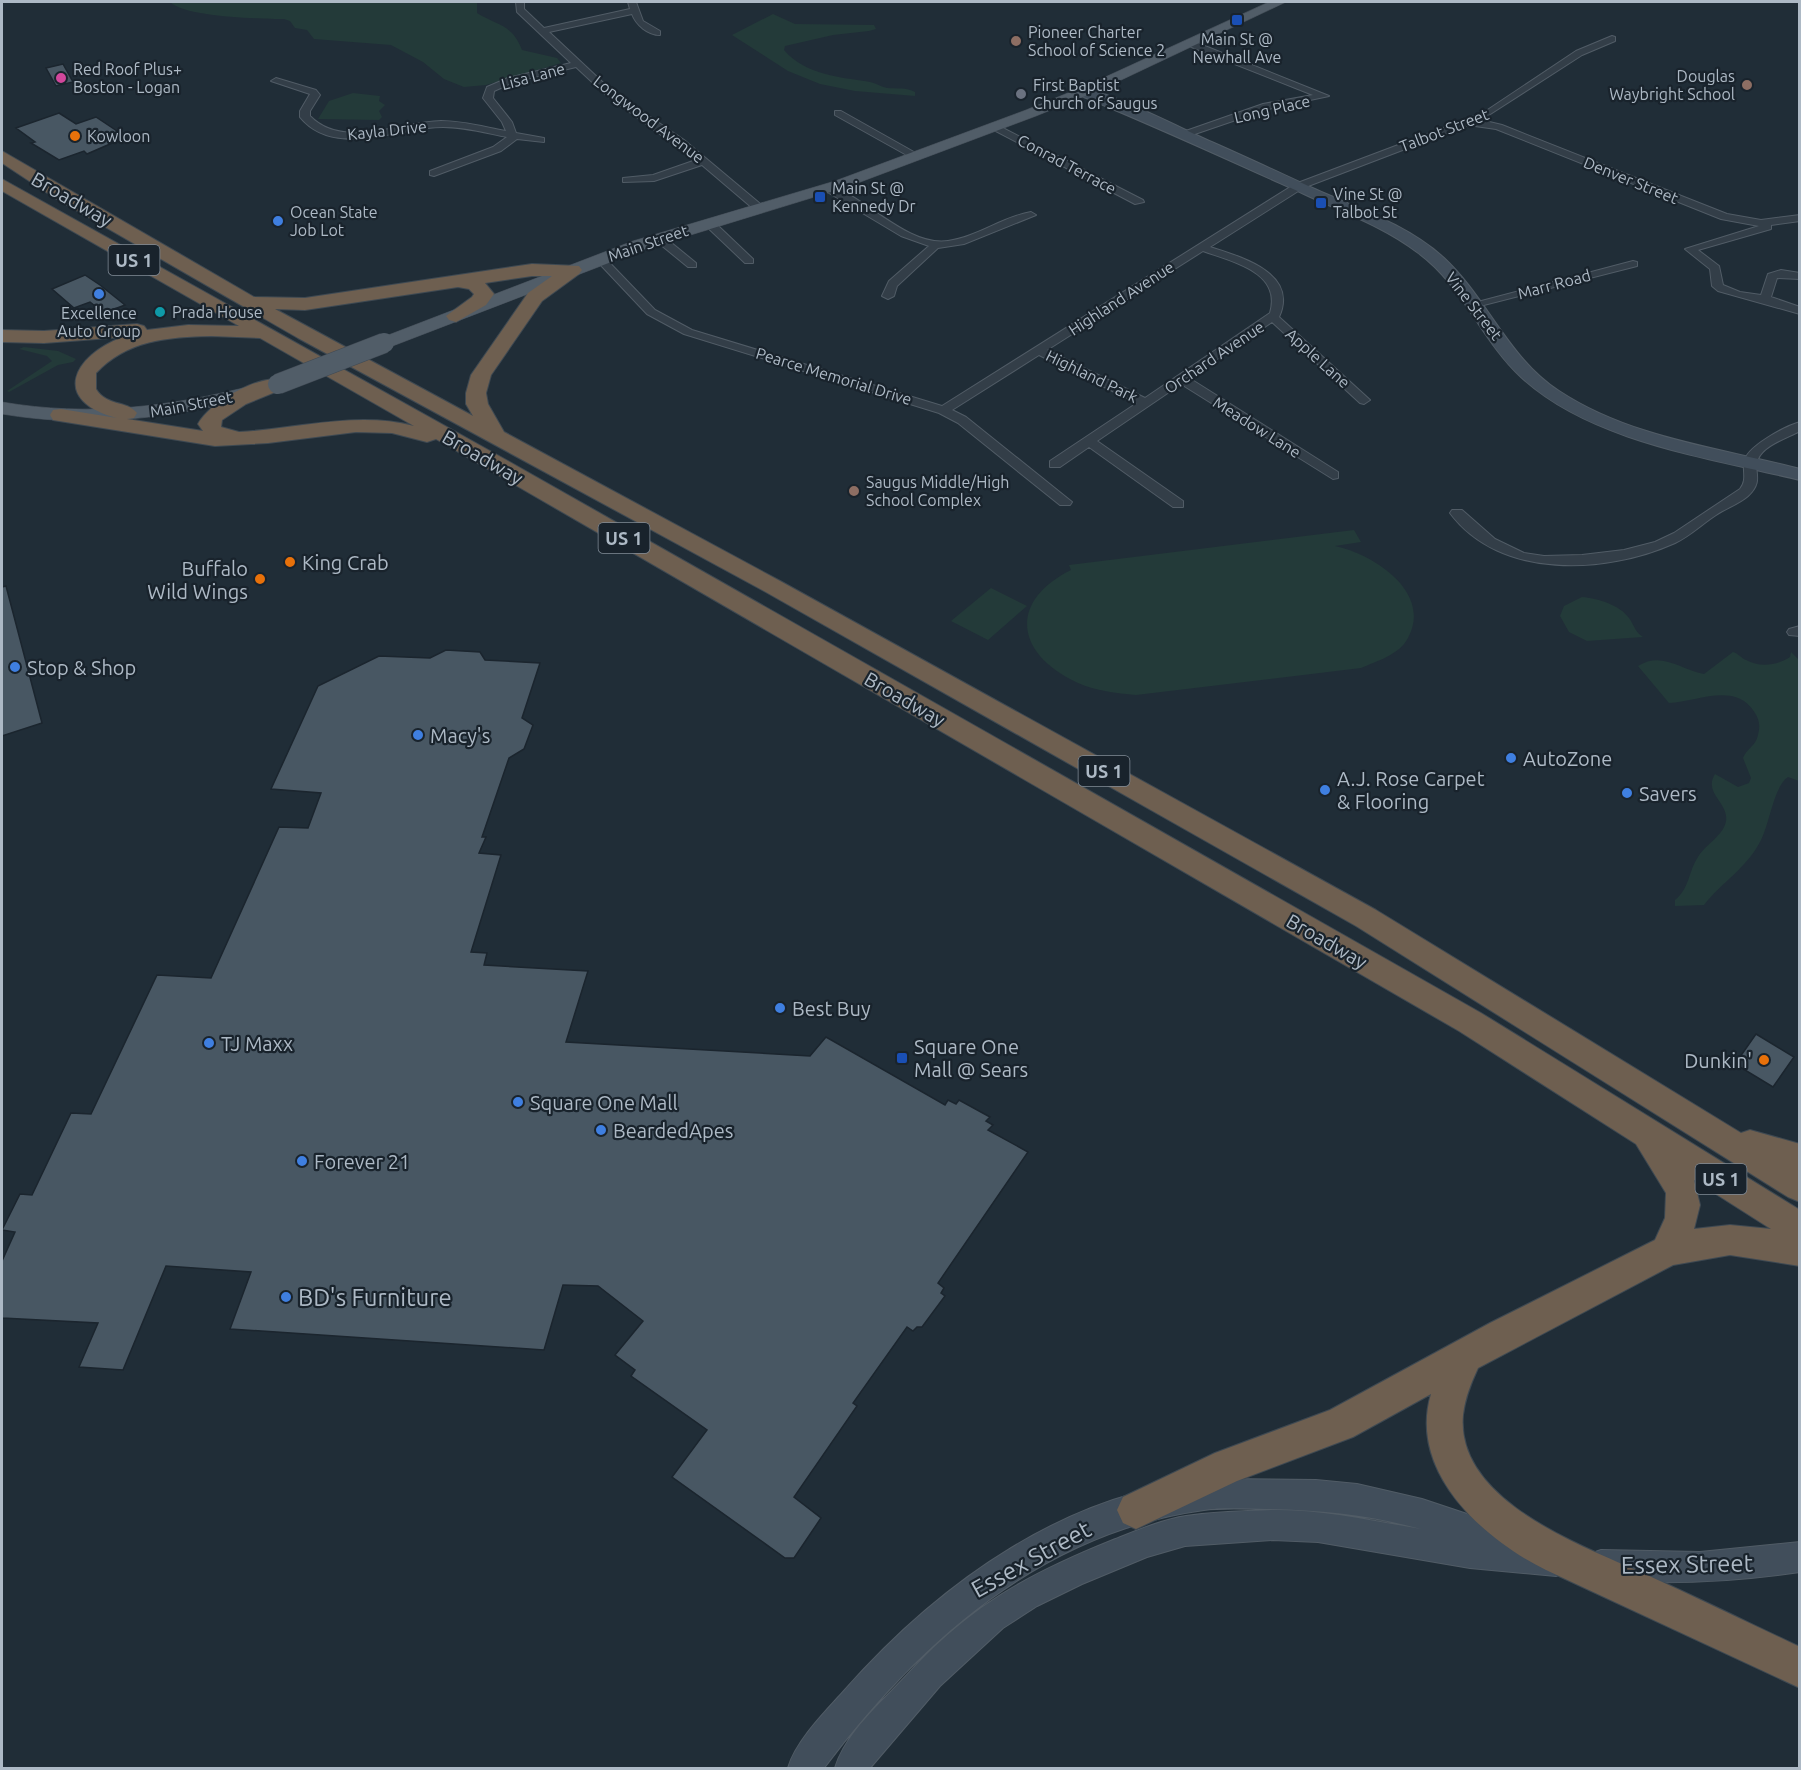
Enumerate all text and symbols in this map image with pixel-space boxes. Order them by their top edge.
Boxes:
marker: Main St @ Newhall Ave [1230,13,1244,27]
place label: Pioneer Charter School of Science 2 [1028,23,1165,59]
place label: Main St @ Newhall Ave [1193,30,1281,66]
marker: Pioneer Charter School of Science 2 [1009,34,1023,48]
street label: Lisa Lane [499,59,567,93]
place label: Red Roof Plus+ Boston - Logan [73,60,182,96]
place label: Douglas Waybright School [1609,67,1735,103]
marker: Red Roof Plus+ Boston - Logan [54,71,68,85]
street label: Longwood Avenue [590,72,708,166]
place label: First Baptist Church of Saugus [1033,76,1158,112]
marker: Douglas Waybright School [1740,78,1754,92]
marker: First Baptist Church of Saugus [1014,87,1028,101]
street label: Long Place [1232,91,1312,127]
street label: Talbot Street [1397,104,1492,155]
street label: Kayla Drive [346,117,428,143]
place label: Kowloon [87,127,150,145]
marker: Kowloon [68,129,82,143]
street label: Conrad Terrace [1015,130,1119,198]
street label: Denver Street [1581,153,1681,207]
street label: Broadway [28,167,117,231]
place label: Main St @ Kennedy Dr [832,179,916,215]
place label: Vine St @ Talbot St [1333,185,1403,221]
marker: Main St @ Kennedy Dr [813,190,827,204]
marker: Vine St @ Talbot St [1314,196,1328,210]
place label: Ocean State Job Lot [290,203,378,239]
marker: Ocean State Job Lot [271,214,285,228]
street label: Main Street [606,221,691,265]
road number: US 1 [108,245,160,275]
street label: Highland Avenue [1065,257,1177,339]
street label: Marr Road [1516,266,1592,302]
street label: Vine Street [1442,269,1506,344]
marker: Excellence Auto Group [92,287,106,301]
place label: Prada House [172,303,263,321]
place label: Excellence Auto Group [57,304,141,340]
marker: Prada House [153,305,167,319]
street label: Orchard Avenue [1161,317,1267,397]
street label: Apple Lane [1282,324,1354,392]
street label: Pearce Memorial Drive [754,344,914,408]
street label: Highland Park [1043,346,1141,406]
street label: Main Street [148,387,234,421]
street label: Meadow Lane [1210,393,1304,461]
street label: Broadway [439,425,528,489]
place label: Saugus Middle/High School Complex [866,473,1010,509]
marker: Saugus Middle/High School Complex [847,484,861,498]
road number: US 1 [598,523,650,553]
place label: King Crab [302,551,389,574]
marker: King Crab [283,555,297,569]
place label: Buffalo Wild Wings [147,557,248,603]
marker: Buffalo Wild Wings [253,572,267,586]
place label: Stop & Shop [27,656,136,679]
marker: Stop & Shop [8,660,22,674]
street label: Broadway [861,667,950,731]
place label: Macy's [430,724,490,747]
marker: Macy's [411,728,425,742]
place label: AutoZone [1523,747,1612,770]
marker: AutoZone [1504,751,1518,765]
road number: US 1 [1078,756,1130,786]
place label: A.J. Rose Carpet & Flooring [1337,767,1485,813]
place label: Savers [1639,782,1697,805]
marker: A.J. Rose Carpet & Flooring [1318,783,1332,797]
marker: Savers [1620,786,1634,800]
street label: Broadway [1283,909,1372,973]
place label: Best Buy [792,997,871,1020]
marker: Best Buy [773,1001,787,1015]
place label: TJ Maxx [221,1032,293,1055]
place label: Square One Mall @ Sears [914,1035,1028,1081]
marker: TJ Maxx [202,1036,216,1050]
place label: Dunkin' [1684,1049,1752,1072]
marker: Square One Mall @ Sears [895,1051,909,1065]
marker: Dunkin' [1757,1053,1771,1067]
place label: Square One Mall [530,1091,678,1114]
marker: Square One Mall [511,1095,525,1109]
place label: BeardedApes [613,1119,733,1142]
marker: BeardedApes [594,1123,608,1137]
place label: Forever 21 [314,1150,410,1173]
marker: Forever 21 [295,1154,309,1168]
road number: US 1 [1696,1164,1746,1194]
place label: BD's Furniture [298,1284,452,1311]
marker: BD's Furniture [279,1290,293,1304]
street label: Essex Street [967,1515,1096,1603]
street label: Essex Street [1621,1549,1754,1579]

